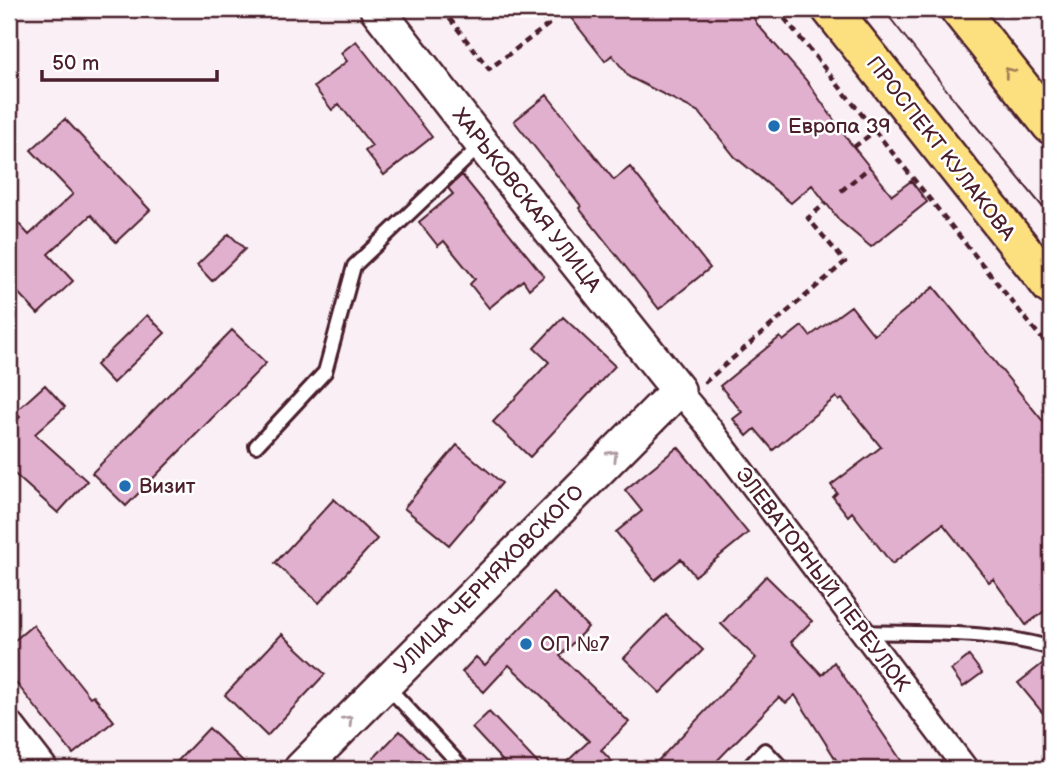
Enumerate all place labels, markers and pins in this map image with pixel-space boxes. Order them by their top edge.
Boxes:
place label: Европа 39 [788,114,891,139]
marker: Европа 39 [766,118,782,134]
place label: Визит [139,474,196,499]
marker: Визит [117,478,133,494]
place label: ОП №7 [540,632,610,657]
marker: ОП №7 [518,636,534,652]

